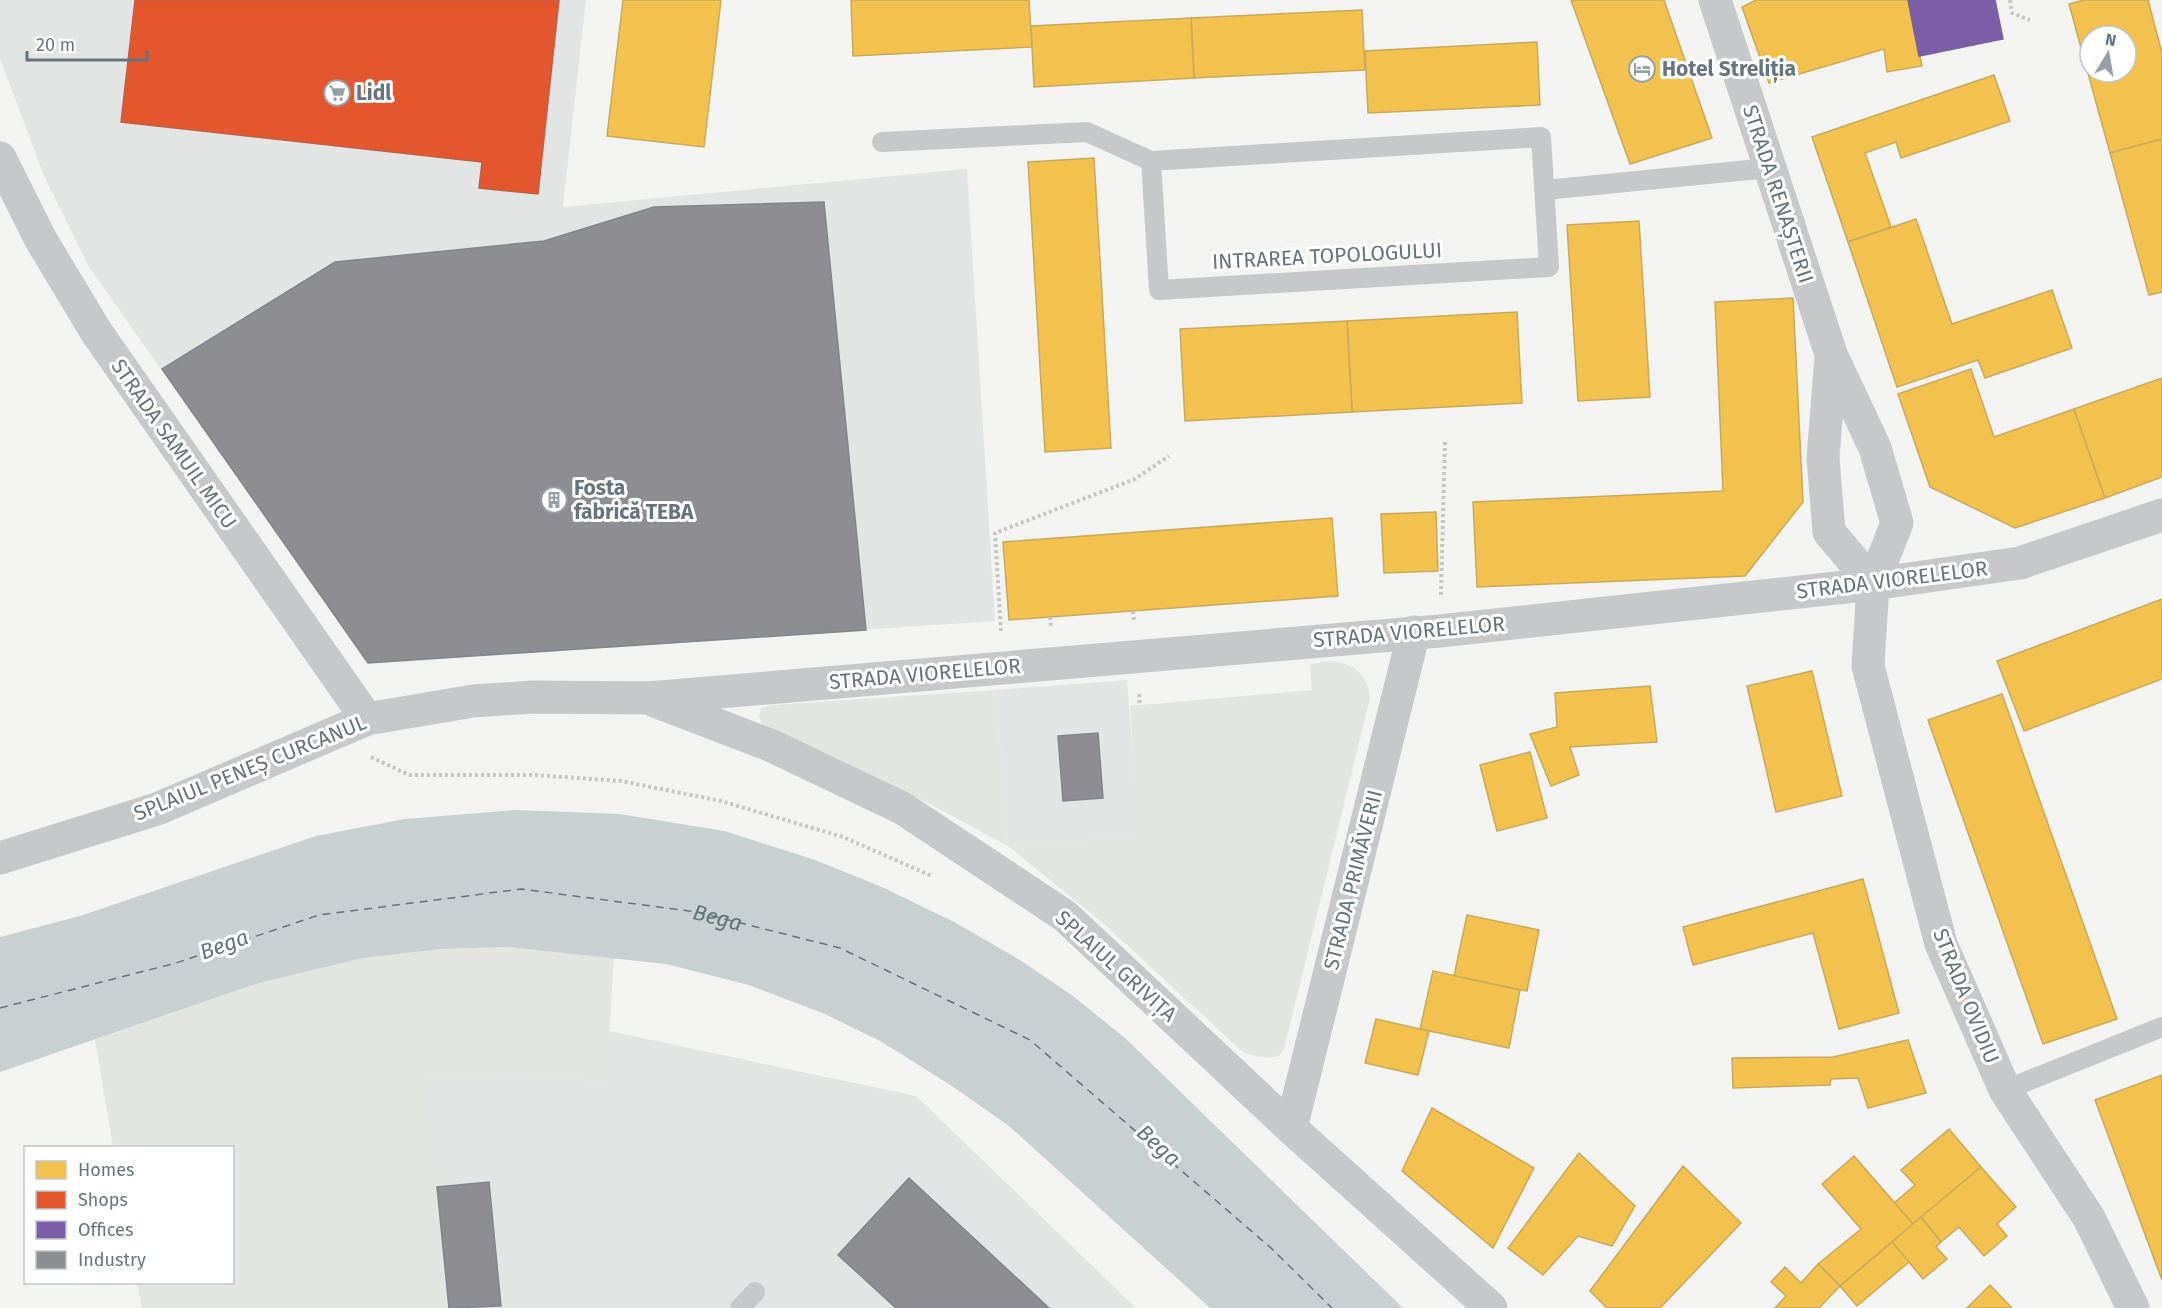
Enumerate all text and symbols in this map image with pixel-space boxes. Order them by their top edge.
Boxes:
scale bar [27,24,147,62]
north arrow [2078,24,2138,84]
text: N [2104,29,2118,50]
text: 20 m [36,34,75,56]
hotel icon: Hotel Streliția [1627,54,1657,84]
place label: Hotel Streliția [1662,56,1796,83]
supermarket icon: Lidl [322,78,352,108]
place label: Lidl [356,80,392,106]
street label: STRADA RENAȘTERII [1737,102,1819,286]
street label: INTRAREA TOPOLOGULUI [1211,237,1443,275]
street label: STRADA SAMUIL MICU [106,354,242,534]
place label: Fosta fabrică TEBA [574,475,694,525]
building icon: Fosta fabrică TEBA [539,485,569,515]
street label: STRADA VIORELELOR [1795,555,1989,605]
street label: STRADA VIORELELOR [1312,611,1506,653]
street label: STRADA VIORELELOR [828,653,1022,695]
street label: SPLAIUL PENEȘ CURCANUL [130,709,371,827]
street label: STRADA PRIMĂVERII [1318,787,1388,973]
water label: Bega [690,899,745,937]
street label: SPLAIUL GRIVIȚA [1050,905,1182,1027]
water label: Bega [196,923,252,966]
street label: STRADA OVIDIU [1927,925,2005,1067]
water label: Bega [1131,1119,1186,1172]
legend [24,1146,234,1284]
text: Homes [78,1159,134,1181]
text: Shops [78,1189,128,1211]
text: Offices [78,1219,133,1241]
text: Industry [78,1249,146,1271]

